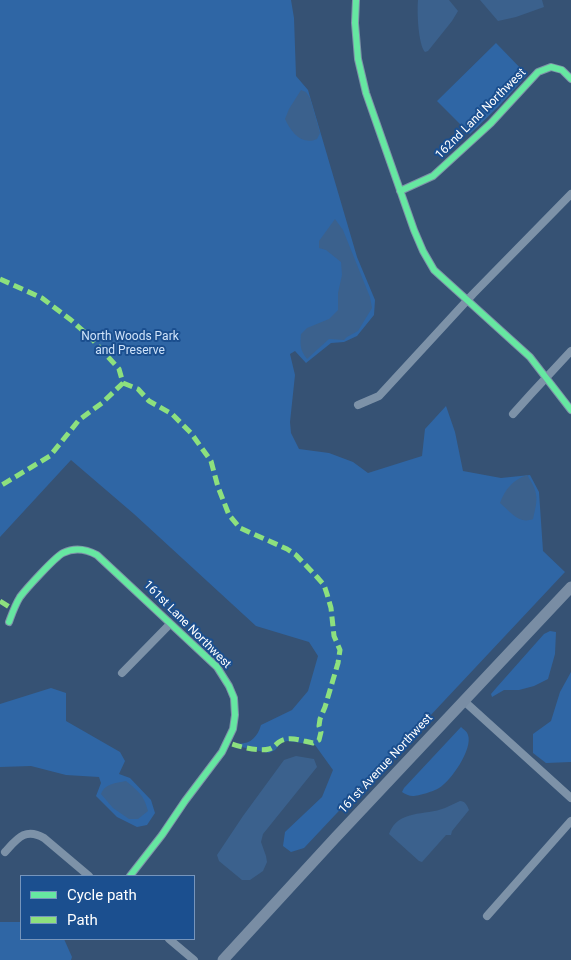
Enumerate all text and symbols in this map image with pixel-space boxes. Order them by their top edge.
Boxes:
street label: 162nd Land Northwest [433,66,529,162]
park label: North Woods Park and Preserve [81,330,179,358]
street label: 161st Lane Northwest [140,578,234,672]
street label: 161st Avenue Northwest [336,711,436,817]
legend [20,875,195,940]
text: Cycle path [67,886,137,904]
text: Path [67,911,98,929]

